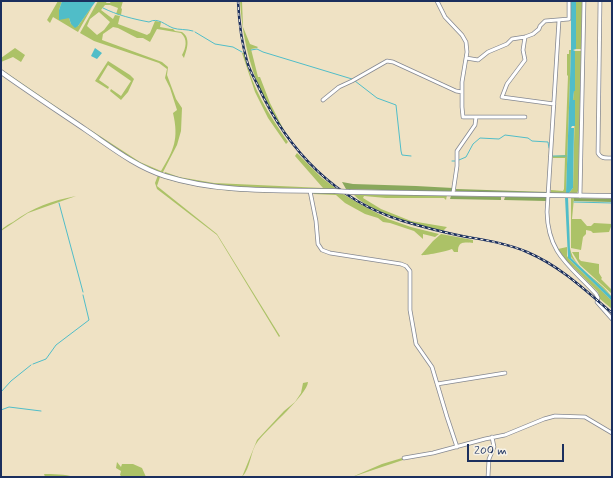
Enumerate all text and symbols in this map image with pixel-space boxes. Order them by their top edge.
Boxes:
scale bar [469,436,566,462]
text: 200 m [474,443,507,459]

